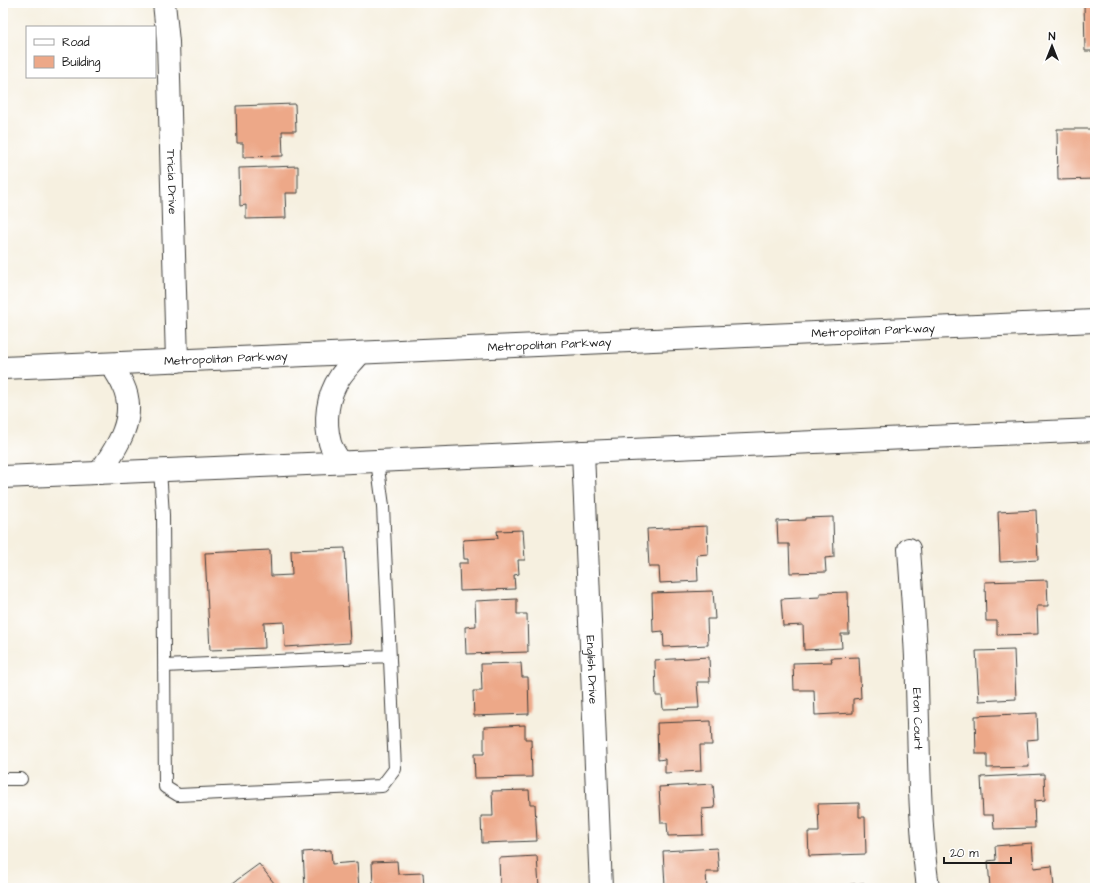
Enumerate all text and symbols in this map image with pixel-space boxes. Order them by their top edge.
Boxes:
legend [26,26,156,78]
north arrow [1032,26,1072,66]
text: N [1049,29,1056,44]
text: Road [62,34,90,51]
text: Building [62,54,100,72]
street label: Tricia Drive [162,149,181,215]
street label: Metropolitan Parkway [811,320,936,342]
street label: Metropolitan Parkway [487,334,612,356]
street label: Metropolitan Parkway [164,348,288,370]
street label: English Drive [581,635,601,705]
street label: Eton Court [908,687,927,750]
scale bar [944,839,1011,865]
text: 20 m [950,845,979,862]

